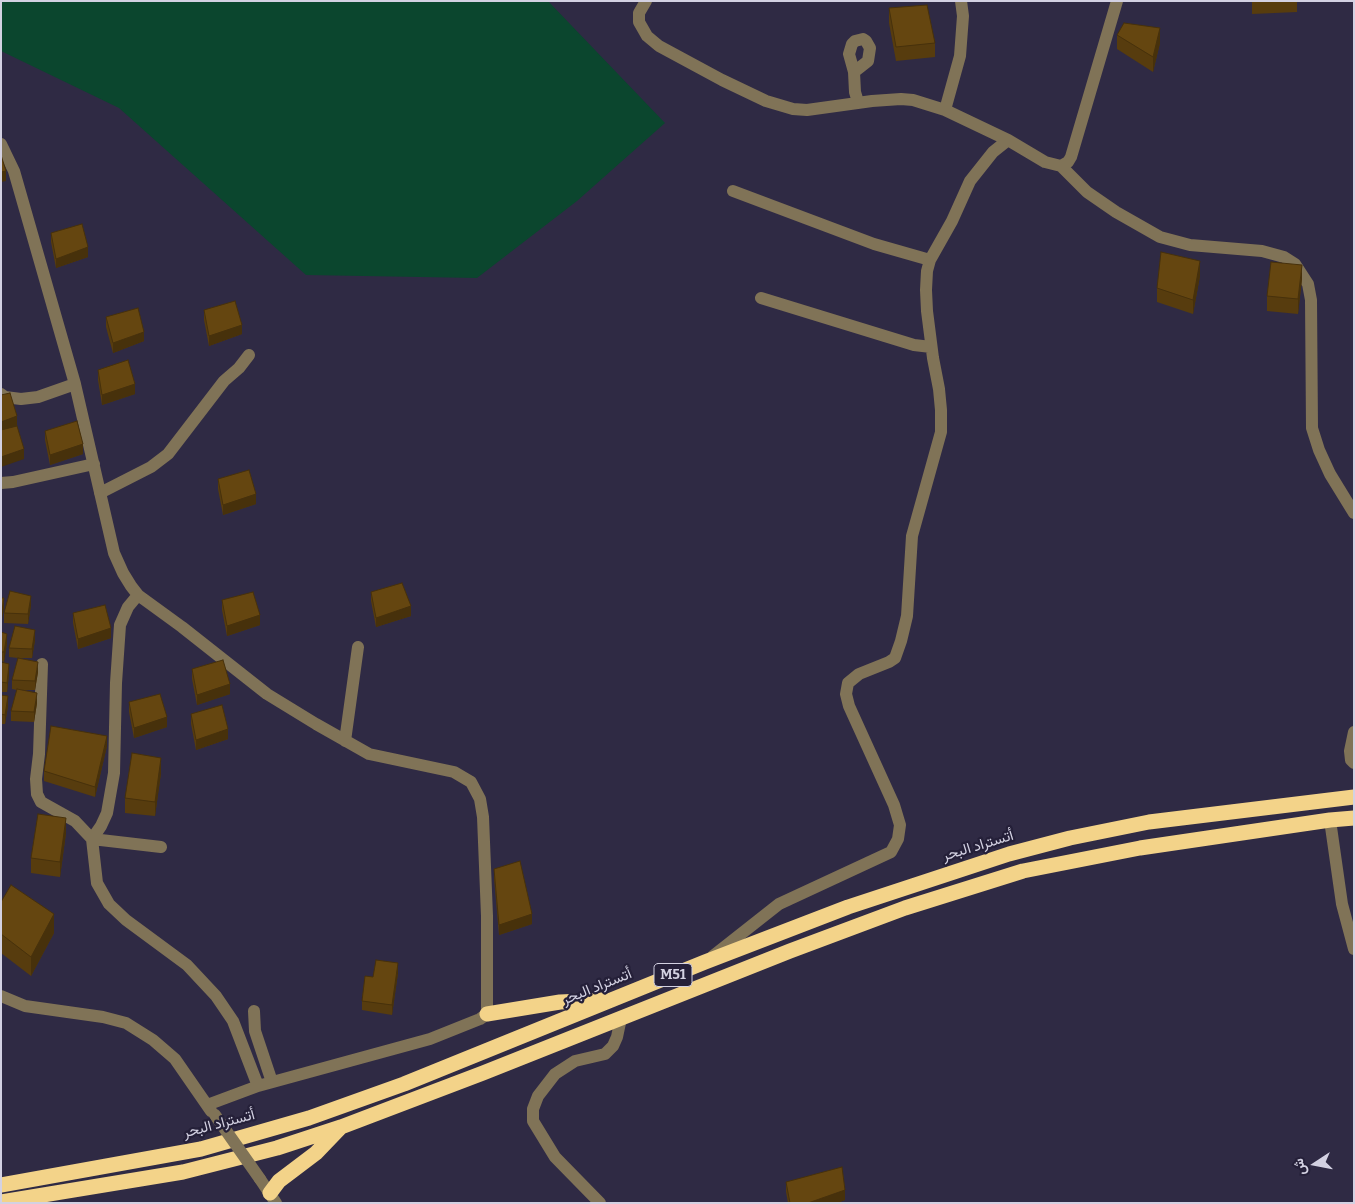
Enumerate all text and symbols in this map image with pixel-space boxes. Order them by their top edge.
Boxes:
street label: أتستراد البحر [940,827,1016,865]
road number: M51 [654,964,692,986]
street label: أتستراد البحر [560,965,634,1009]
street label: أتستراد البحر [181,1106,257,1142]
north arrow [1290,1139,1340,1189]
text: ش [1290,1157,1310,1177]

